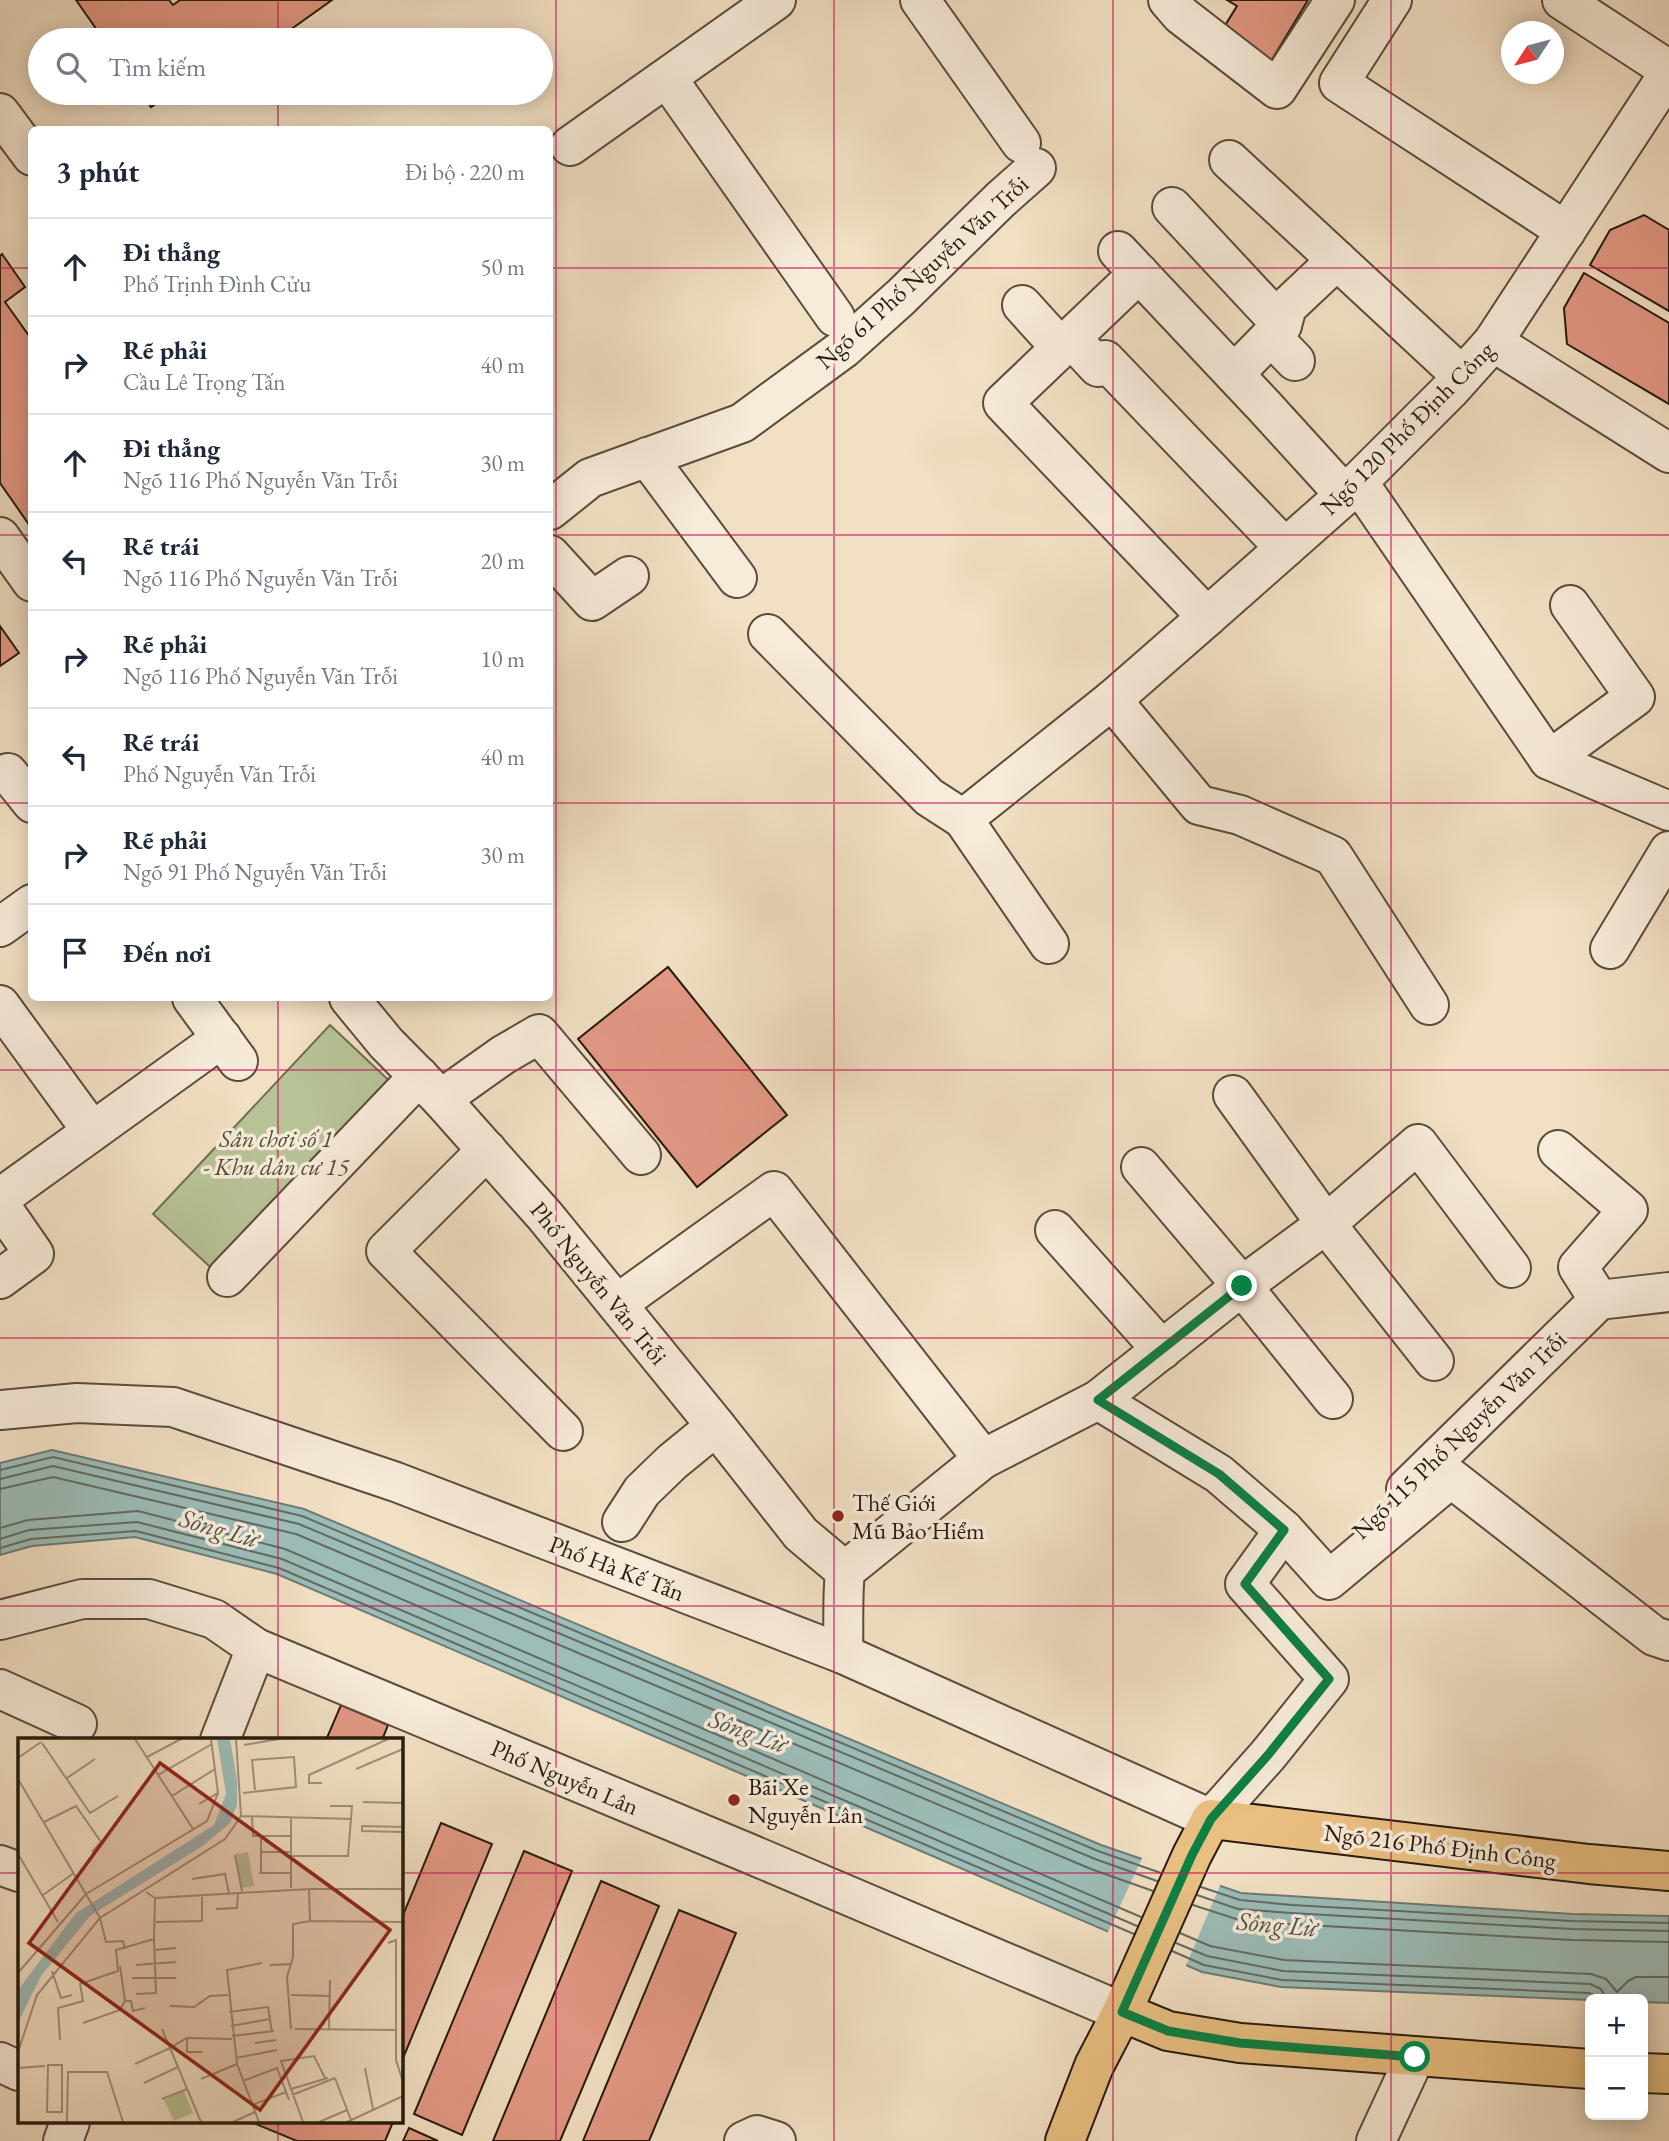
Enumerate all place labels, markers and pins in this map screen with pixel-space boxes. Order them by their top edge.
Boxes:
place label: Thế Giới Mũ Bảo Hiểm [852,1487,985,1546]
marker: Thế Giới Mũ Bảo Hiểm [830,1508,846,1524]
place label: Bãi Xe Nguyễn Lân [748,1771,863,1830]
marker: Bãi Xe Nguyễn Lân [726,1792,742,1808]

